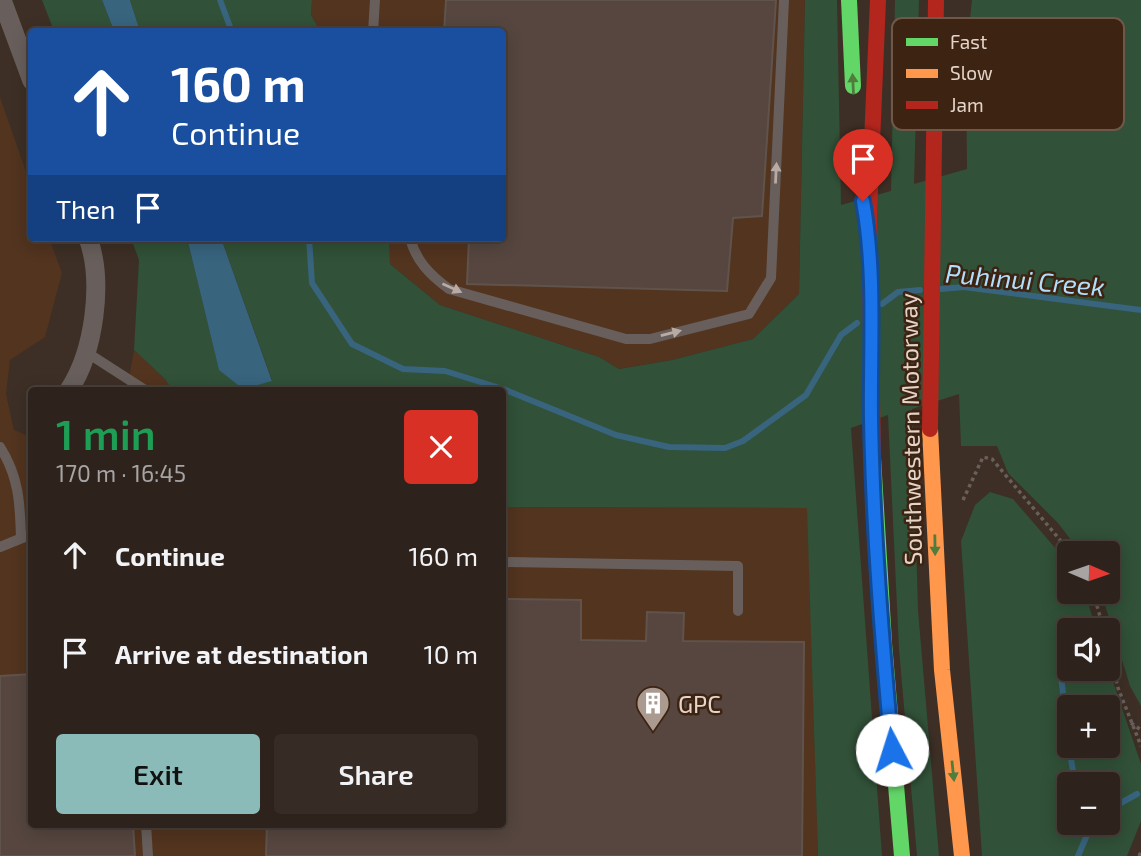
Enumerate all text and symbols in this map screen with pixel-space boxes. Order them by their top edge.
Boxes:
legend [892,18,1124,130]
text: Fast [950,30,987,53]
text: 160 m [171,53,306,112]
icon: ahead [56,56,147,147]
text: Slow [950,61,993,84]
one-way arrow [847,73,858,95]
text: Jam [950,93,984,116]
text: Continue [171,113,300,151]
pin [833,129,893,201]
icon: arrive [844,140,882,178]
one-way arrow [770,162,781,184]
icon: arrive [129,189,167,227]
text: Then [56,193,115,224]
water label: Puhinui Creek [944,257,1106,301]
one-way arrow [442,282,462,294]
street label: Southwestern Motorway [893,292,927,565]
one-way arrow [660,327,682,338]
text: 1 min [56,408,156,458]
button: close [404,410,478,484]
text: 170 m · 16:45 [56,459,186,487]
one-way arrow [929,534,940,556]
icon: ahead [56,536,94,574]
text: Continue [115,540,225,571]
text: 160 m [409,540,478,571]
north arrow [1057,541,1120,604]
map controls [1057,541,1120,835]
button: sound [1057,618,1120,681]
icon: arrive [56,634,94,672]
text: Arrive at destination [115,638,368,669]
text: 10 m [423,638,478,669]
building icon: GPC [634,684,672,733]
place label: GPC [678,689,721,718]
button: + [1057,695,1120,758]
position arrow [855,713,929,787]
button: Exit [56,734,260,814]
button: Share [274,734,478,814]
one-way arrow [948,761,959,783]
button: − [1057,772,1120,835]

